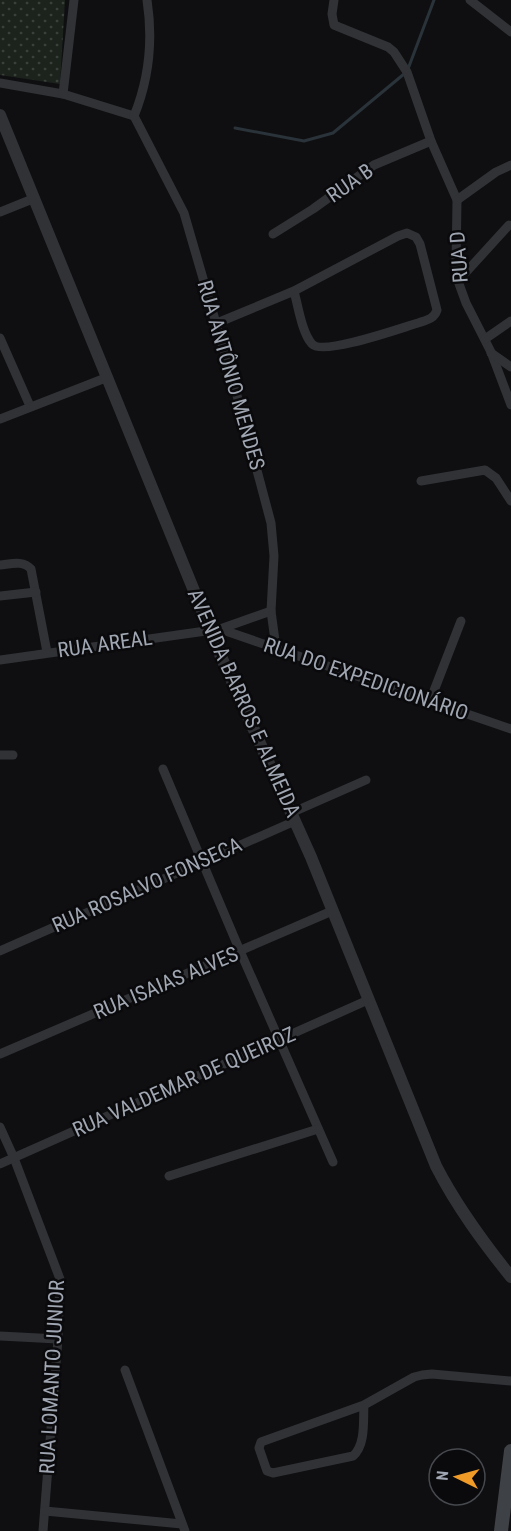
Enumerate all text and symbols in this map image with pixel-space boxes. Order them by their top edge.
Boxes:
street label: RUA B [322,159,378,207]
street label: RUA D [445,230,473,284]
street label: RUA ANTÔNIO MENDES [192,277,270,473]
street label: AVENIDA BARROS E ALMEIDA [183,585,305,821]
street label: RUA AREAL [56,625,154,663]
street label: RUA DO EXPEDICIONÁRIO [261,633,471,725]
street label: RUA ROSALVO FONSECA [49,832,245,938]
street label: RUA ISAIAS ALVES [90,942,242,1024]
street label: RUA VALDEMAR DE QUEIROZ [69,1022,299,1142]
street label: RUA LOMANTO JUNIOR [35,1279,69,1475]
north arrow [427,1447,487,1507]
text: N [433,1470,452,1481]

